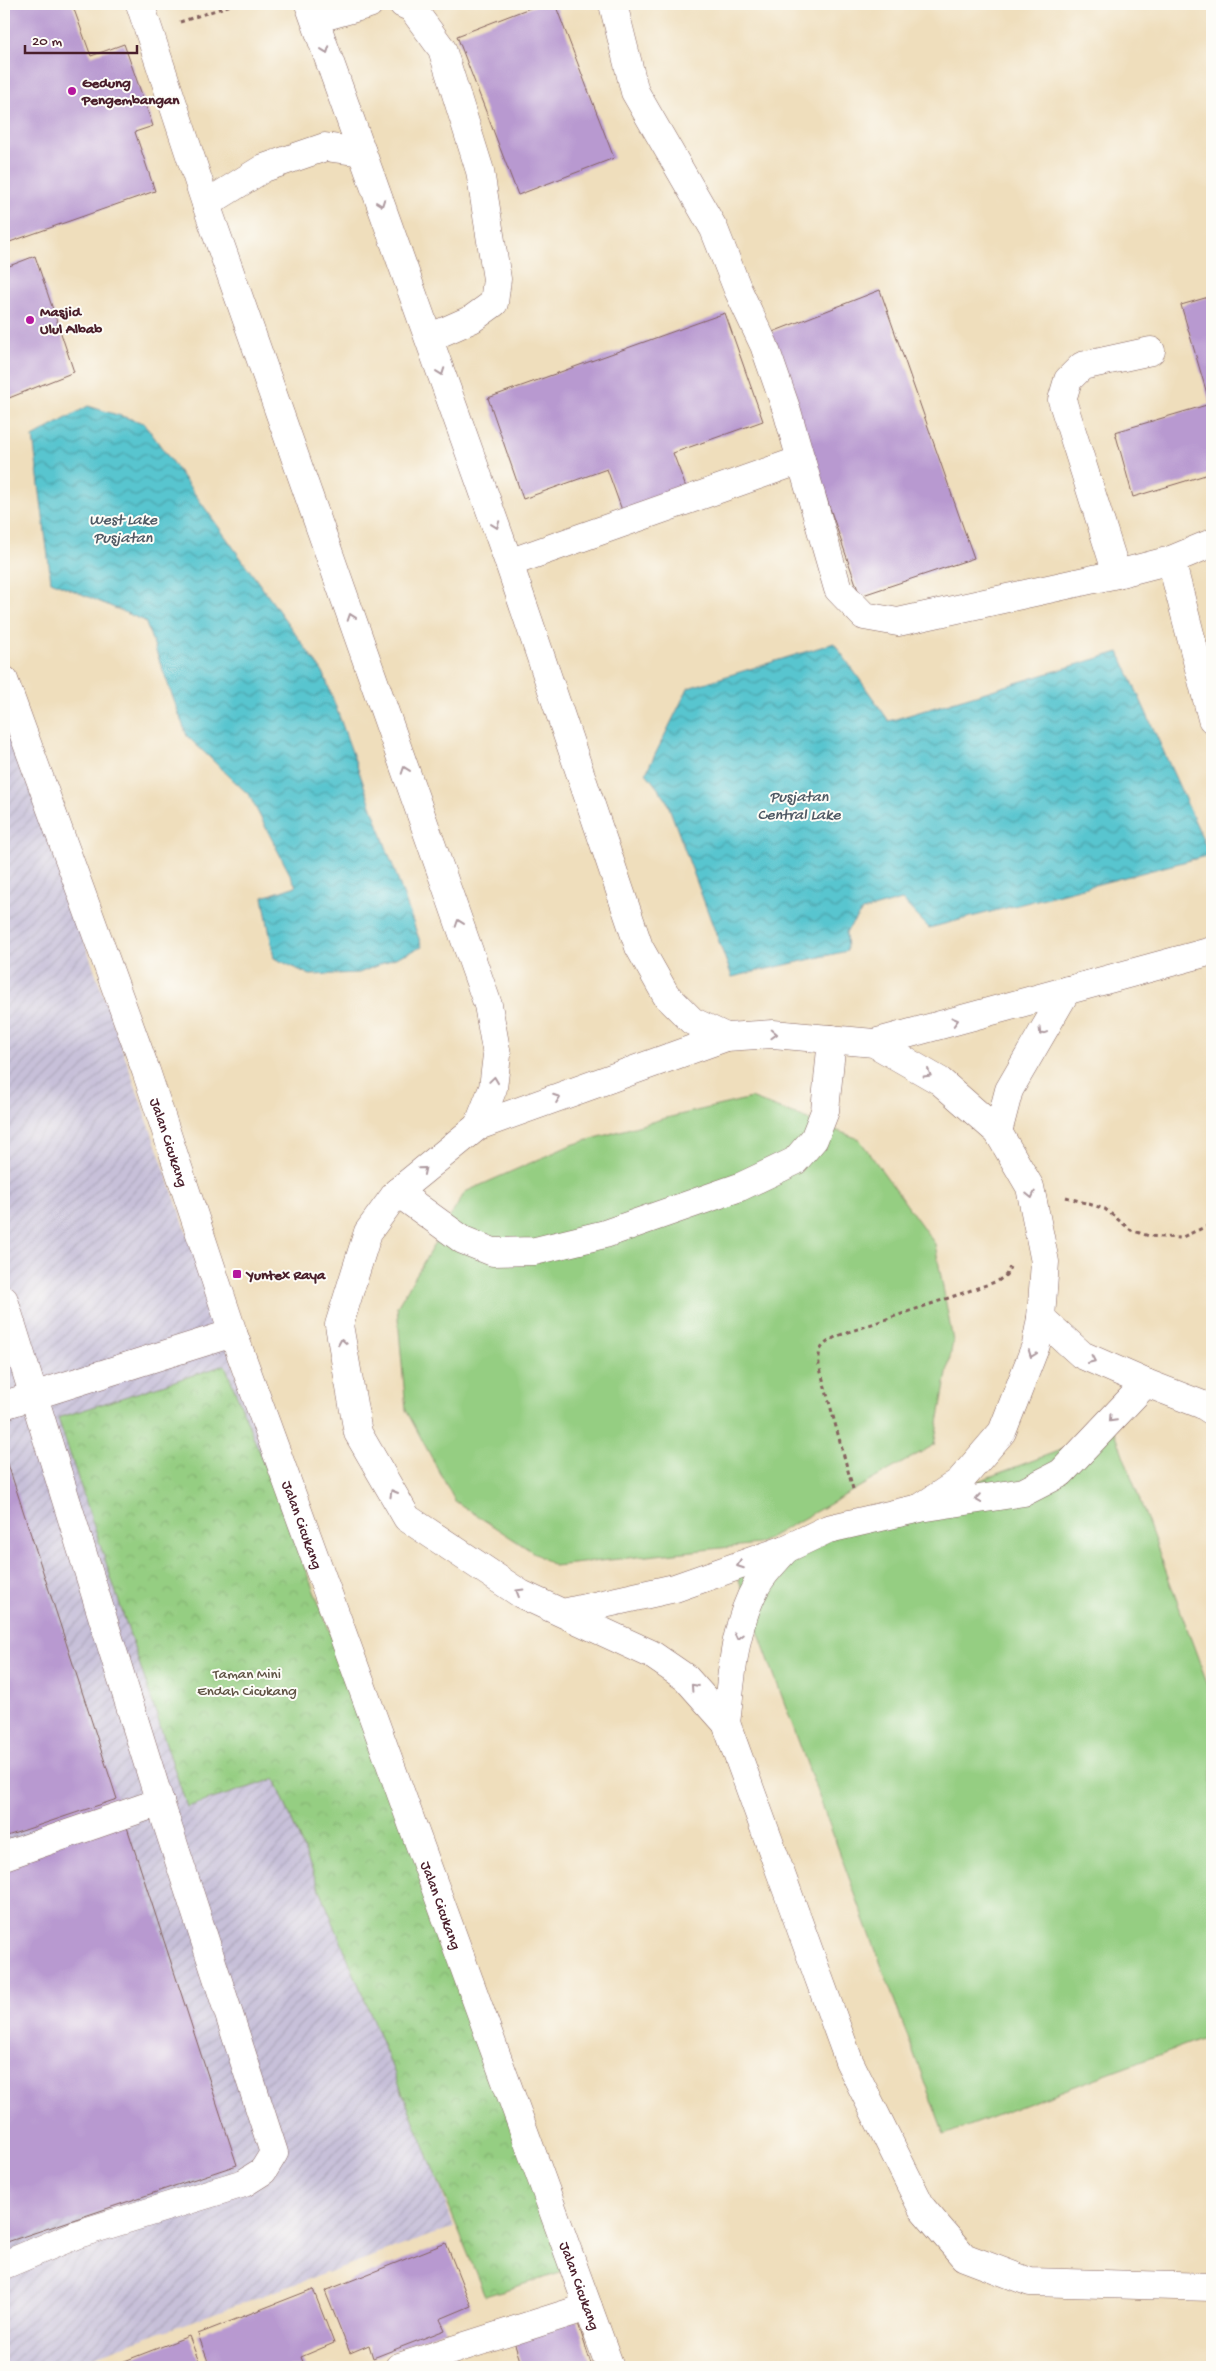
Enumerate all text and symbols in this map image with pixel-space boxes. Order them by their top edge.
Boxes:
scale bar [25,22,138,54]
text: 20 m [32,33,62,51]
one-way arrow [320,45,330,53]
place label: Gedung Pengembangan [81,75,180,110]
marker: Gedung Pengembangan [66,85,78,97]
one-way arrow [375,198,385,206]
place label: Masjid Ulul Albab [40,304,102,339]
marker: Masjid Ulul Albab [24,314,36,326]
one-way arrow [435,367,445,376]
water label: West Lake Pusjatan [89,512,158,549]
one-way arrow [490,520,500,529]
one-way arrow [347,613,357,621]
one-way arrow [401,766,411,775]
water label: Pusjatan Central Lake [757,789,841,826]
one-way arrow [455,919,465,928]
one-way arrow [950,1016,958,1026]
one-way arrow [1039,1027,1049,1036]
one-way arrow [771,1029,779,1039]
one-way arrow [923,1068,932,1078]
one-way arrow [488,1075,498,1084]
one-way arrow [553,1094,561,1104]
street label: Jalan Cicukang [145,1096,191,1190]
one-way arrow [418,1167,427,1176]
one-way arrow [1025,1190,1036,1199]
place label: Yuntex Raya [245,1267,326,1285]
marker: Yuntex Raya [231,1268,243,1280]
one-way arrow [337,1337,347,1346]
one-way arrow [1028,1350,1038,1358]
one-way arrow [1087,1353,1096,1364]
one-way arrow [1109,1413,1118,1422]
street label: Jalan Cicukang [277,1479,325,1572]
one-way arrow [389,1490,399,1499]
one-way arrow [974,1493,982,1504]
one-way arrow [736,1559,744,1569]
one-way arrow [515,1588,524,1598]
one-way arrow [733,1632,744,1641]
park label: Taman Mini Endah Cicukang [197,1666,297,1701]
one-way arrow [691,1683,700,1692]
street label: Jalan Cicukang [415,1859,464,1953]
street label: Jalan Cicukang [554,2240,603,2333]

